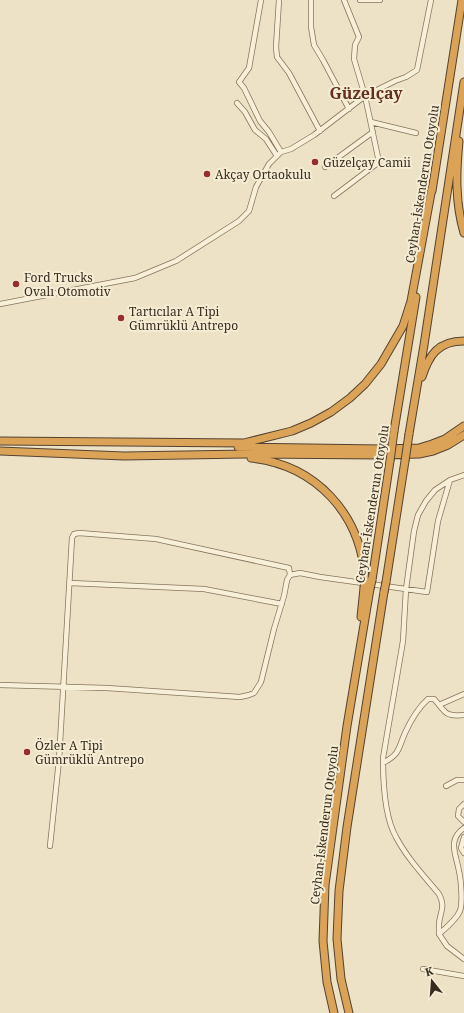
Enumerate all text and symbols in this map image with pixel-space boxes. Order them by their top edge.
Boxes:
district label: Güzelçay [329,82,403,104]
street label: Ceyhan-İskenderun Otoyolu [401,103,443,264]
place label: Güzelçay Camii [323,154,411,171]
marker: Güzelçay Camii [310,157,320,167]
place label: Akçay Ortaokulu [215,166,311,183]
marker: Akçay Ortaokulu [202,169,212,179]
place label: Ford Trucks Ovalı Otomotiv [24,269,111,300]
marker: Ford Trucks Ovalı Otomotiv [11,279,21,289]
place label: Tartıcılar A Tipi Gümrüklü Antrepo [129,303,238,334]
marker: Tartıcılar A Tipi Gümrüklü Antrepo [116,313,126,323]
street label: Ceyhan-İskenderun Otoyolu [351,423,393,584]
place label: Özler A Tipi Gümrüklü Antrepo [35,737,144,768]
street label: Ceyhan-İskenderun Otoyolu [306,744,342,905]
marker: Özler A Tipi Gümrüklü Antrepo [22,747,32,757]
north arrow [412,961,452,1001]
text: K [423,962,436,979]

